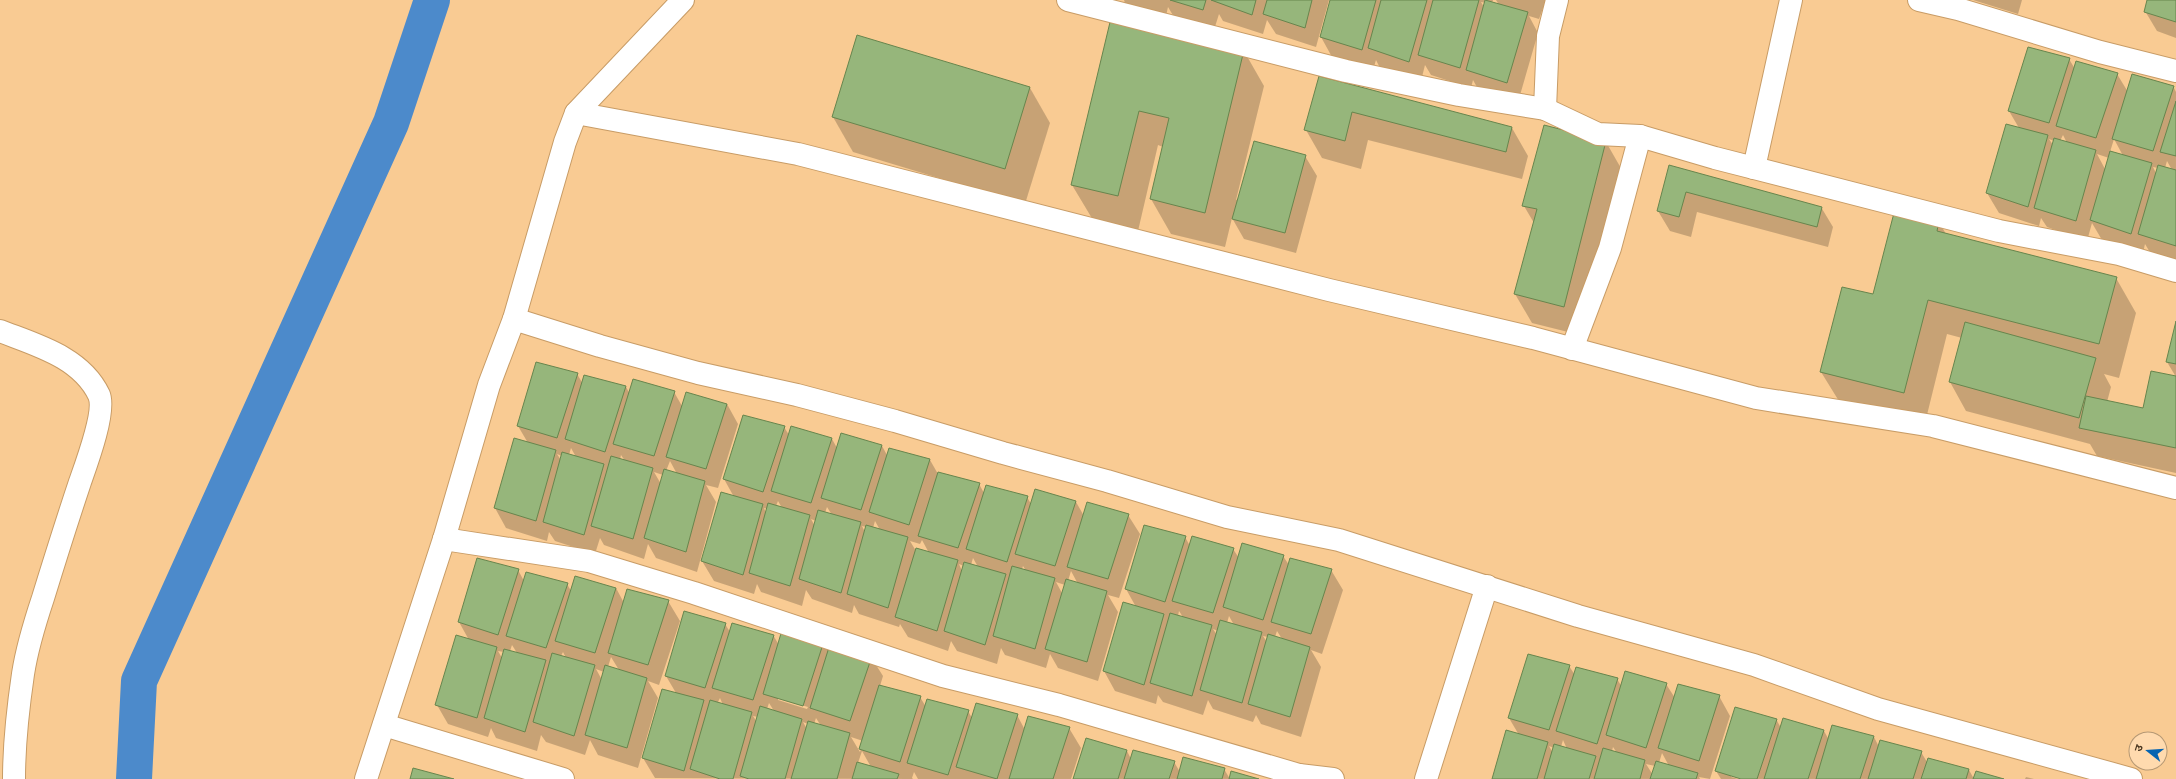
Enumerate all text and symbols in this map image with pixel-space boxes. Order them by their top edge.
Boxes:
north arrow [2128,731,2168,771]
text: उ [2132,743,2146,753]

